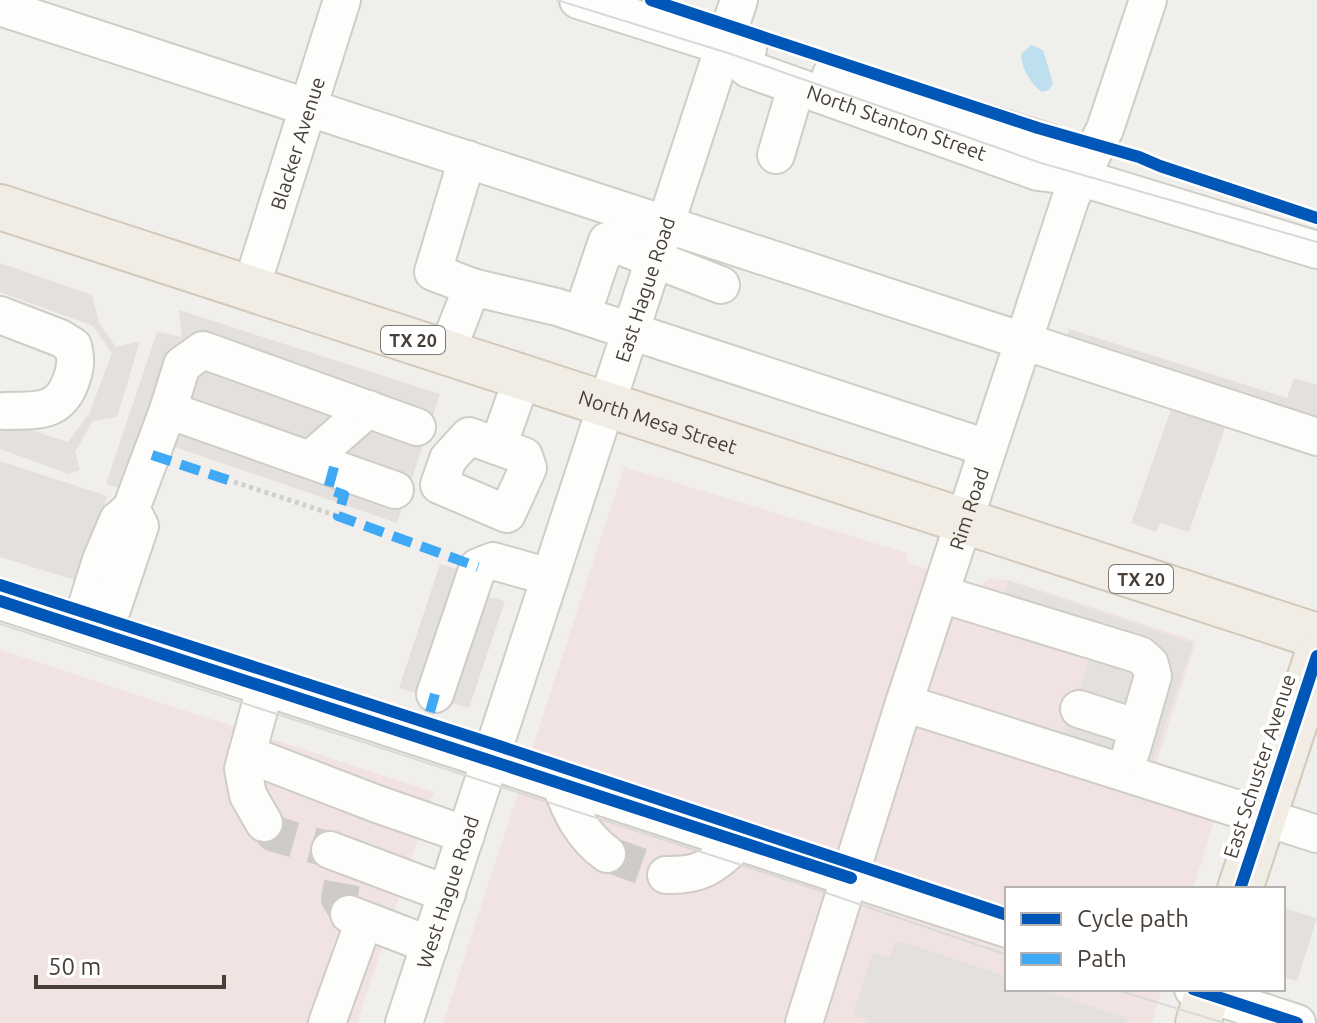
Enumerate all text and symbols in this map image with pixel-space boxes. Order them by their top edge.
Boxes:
street label: Blacker Avenue [265,74,329,212]
street label: North Stanton Street [804,79,990,164]
street label: East Hague Road [610,214,679,365]
road number: TX 20 [381,326,445,354]
street label: North Mesa Street [576,385,740,458]
street label: Rim Road [944,464,992,553]
road number: TX 20 [1109,565,1173,593]
street label: East Schuster Avenue [1218,671,1300,861]
street label: West Hague Road [411,813,483,971]
legend [1005,887,1285,991]
text: Cycle path [1077,905,1189,932]
scale bar [36,939,224,989]
text: Path [1077,945,1127,972]
text: 50 m [48,953,101,980]

